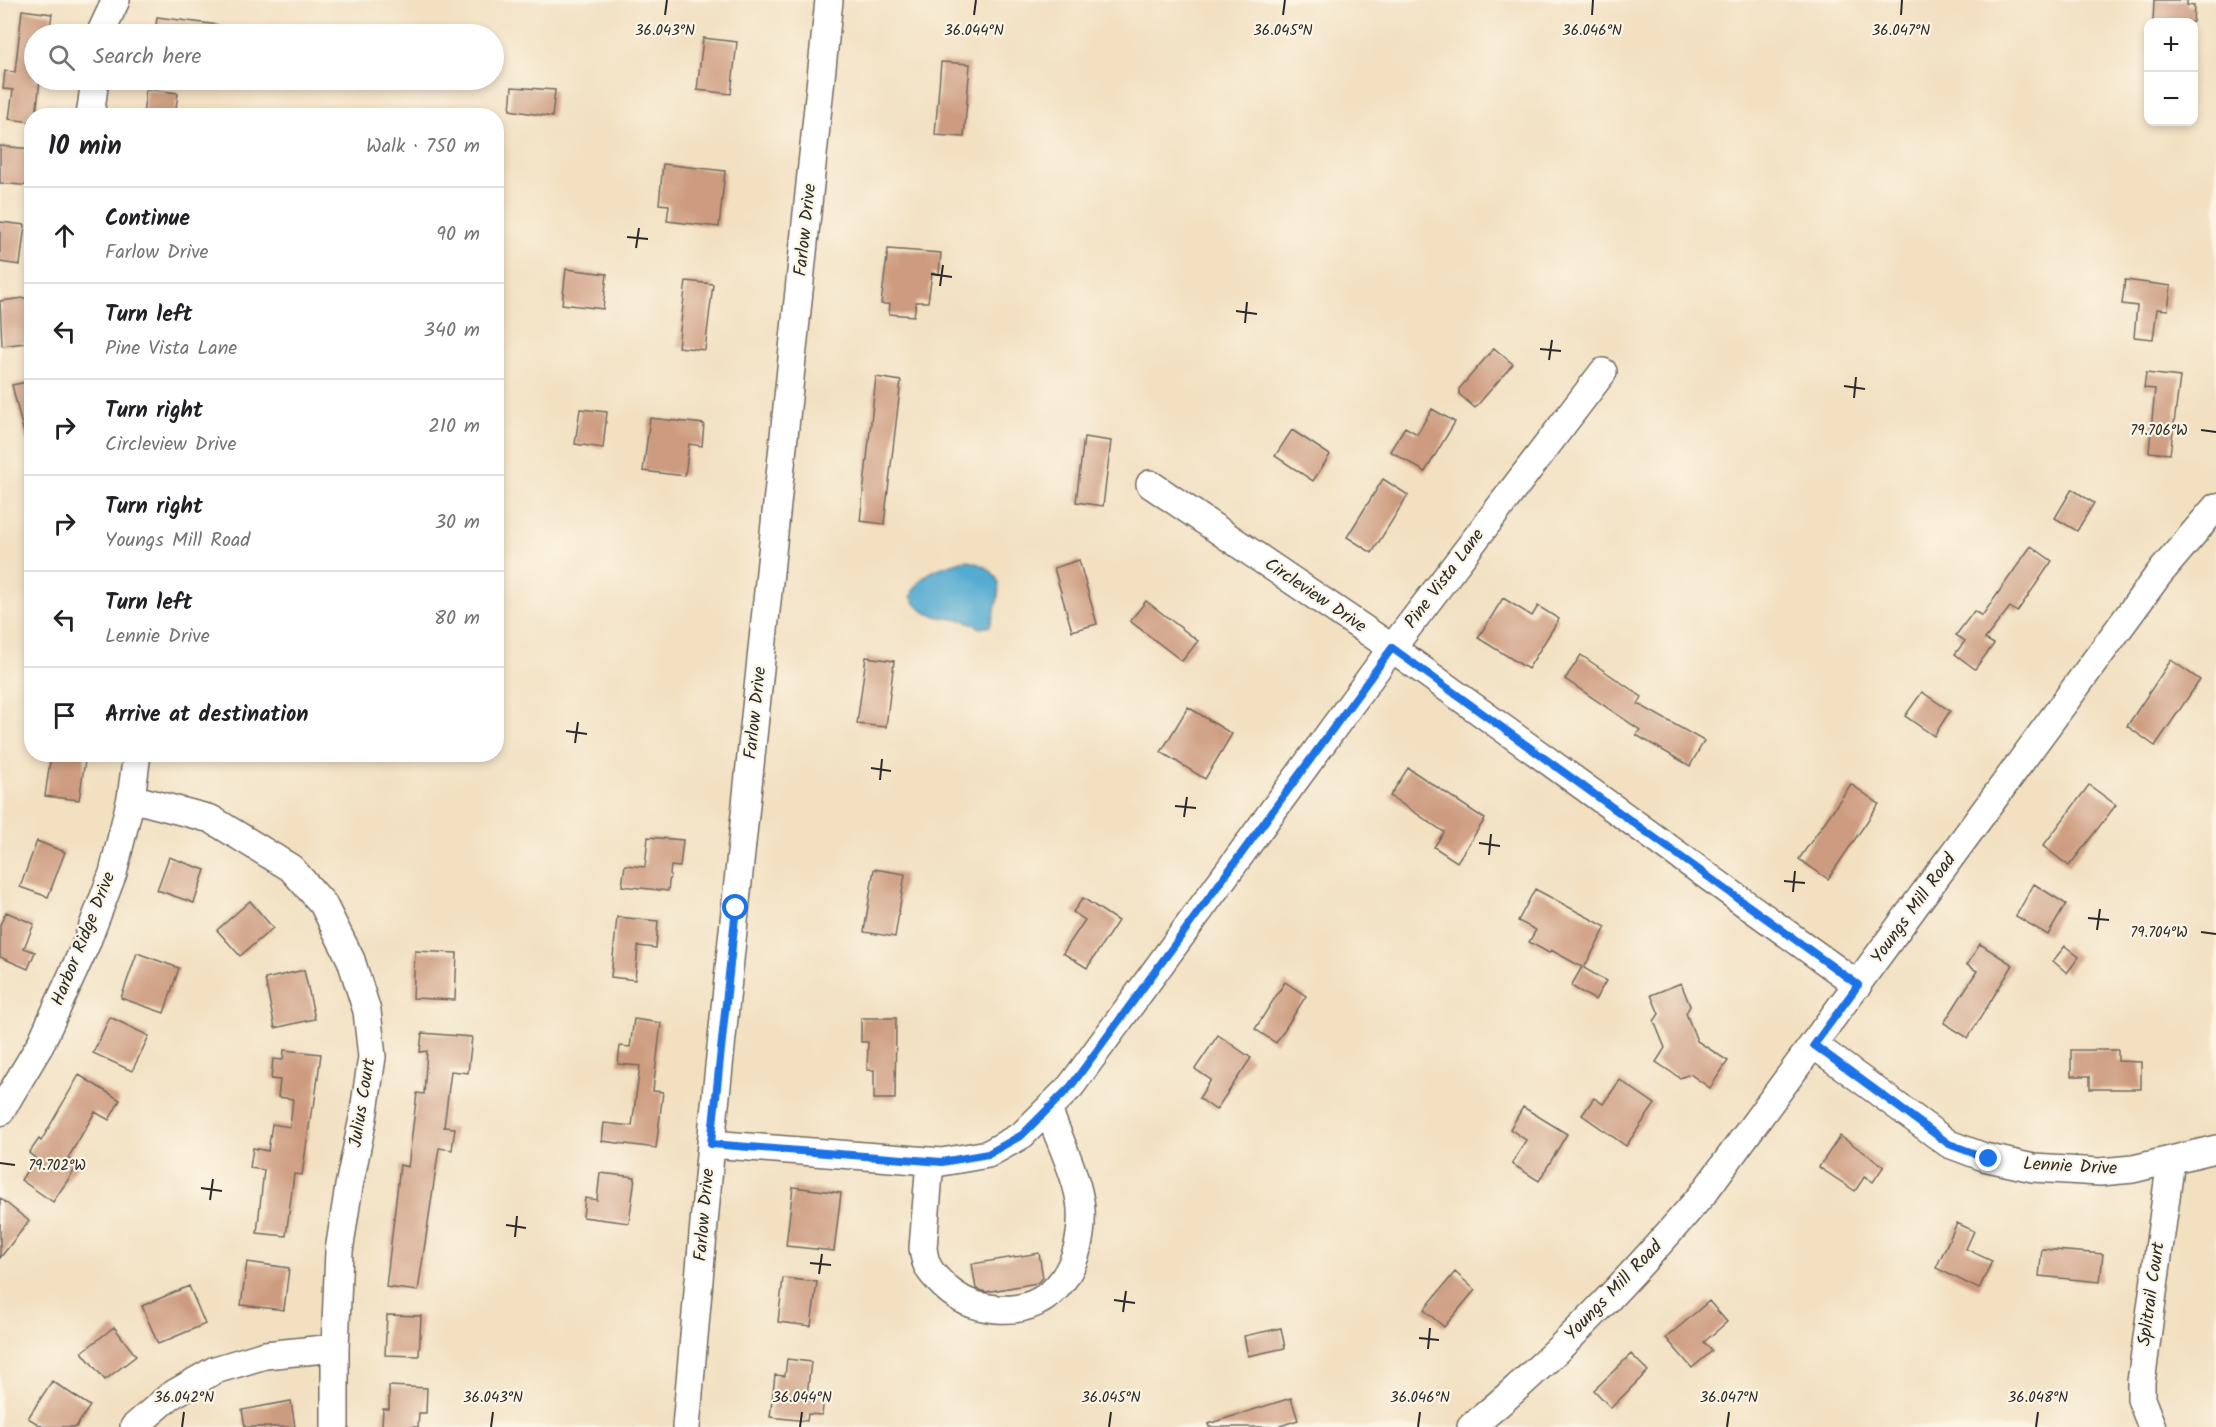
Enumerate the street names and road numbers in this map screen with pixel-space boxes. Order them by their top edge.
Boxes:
street label: Farlow Drive [787,182,825,278]
street label: Pine Vista Lane [1398,523,1492,635]
street label: Circleview Drive [1258,551,1372,641]
street label: Farlow Drive [737,665,775,761]
street label: Youngs Mill Road [1864,847,1965,970]
street label: Harbor Ridge Drive [44,868,124,1010]
street label: Julius Court [342,1055,385,1150]
street label: Lennie Drive [2022,1150,2118,1184]
street label: Farlow Drive [686,1167,724,1263]
street label: Youngs Mill Road [1558,1233,1671,1348]
street label: Splitrail Court [2130,1239,2174,1348]

